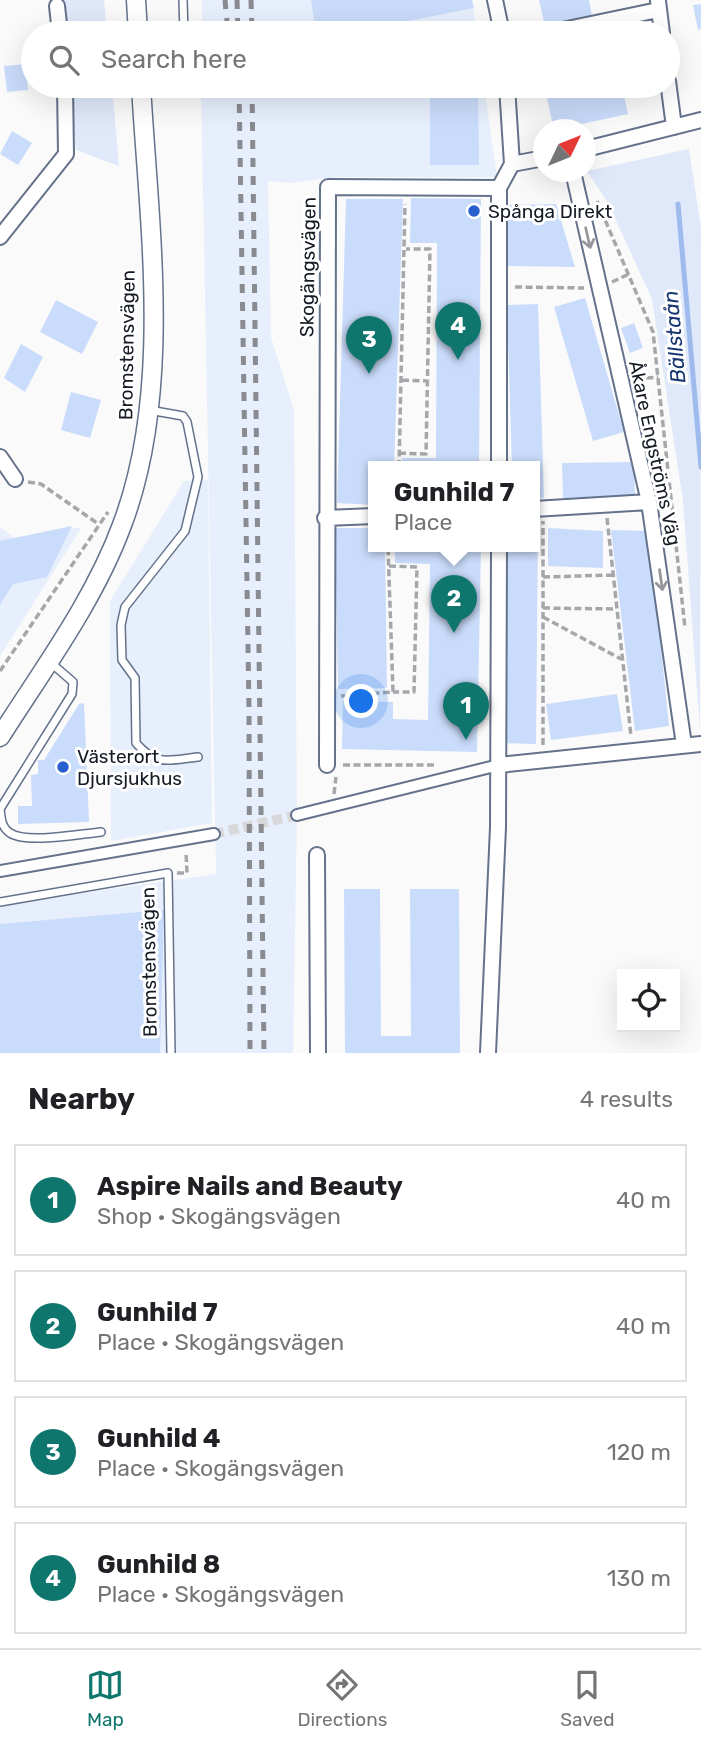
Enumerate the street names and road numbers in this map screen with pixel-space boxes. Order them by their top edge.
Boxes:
street label: Skogängsvägen [295,197,321,337]
street label: Bromstensvägen [114,270,140,420]
street label: Åkare Engströms Väg [624,358,686,548]
street label: Bromstensvägen [136,887,162,1037]

